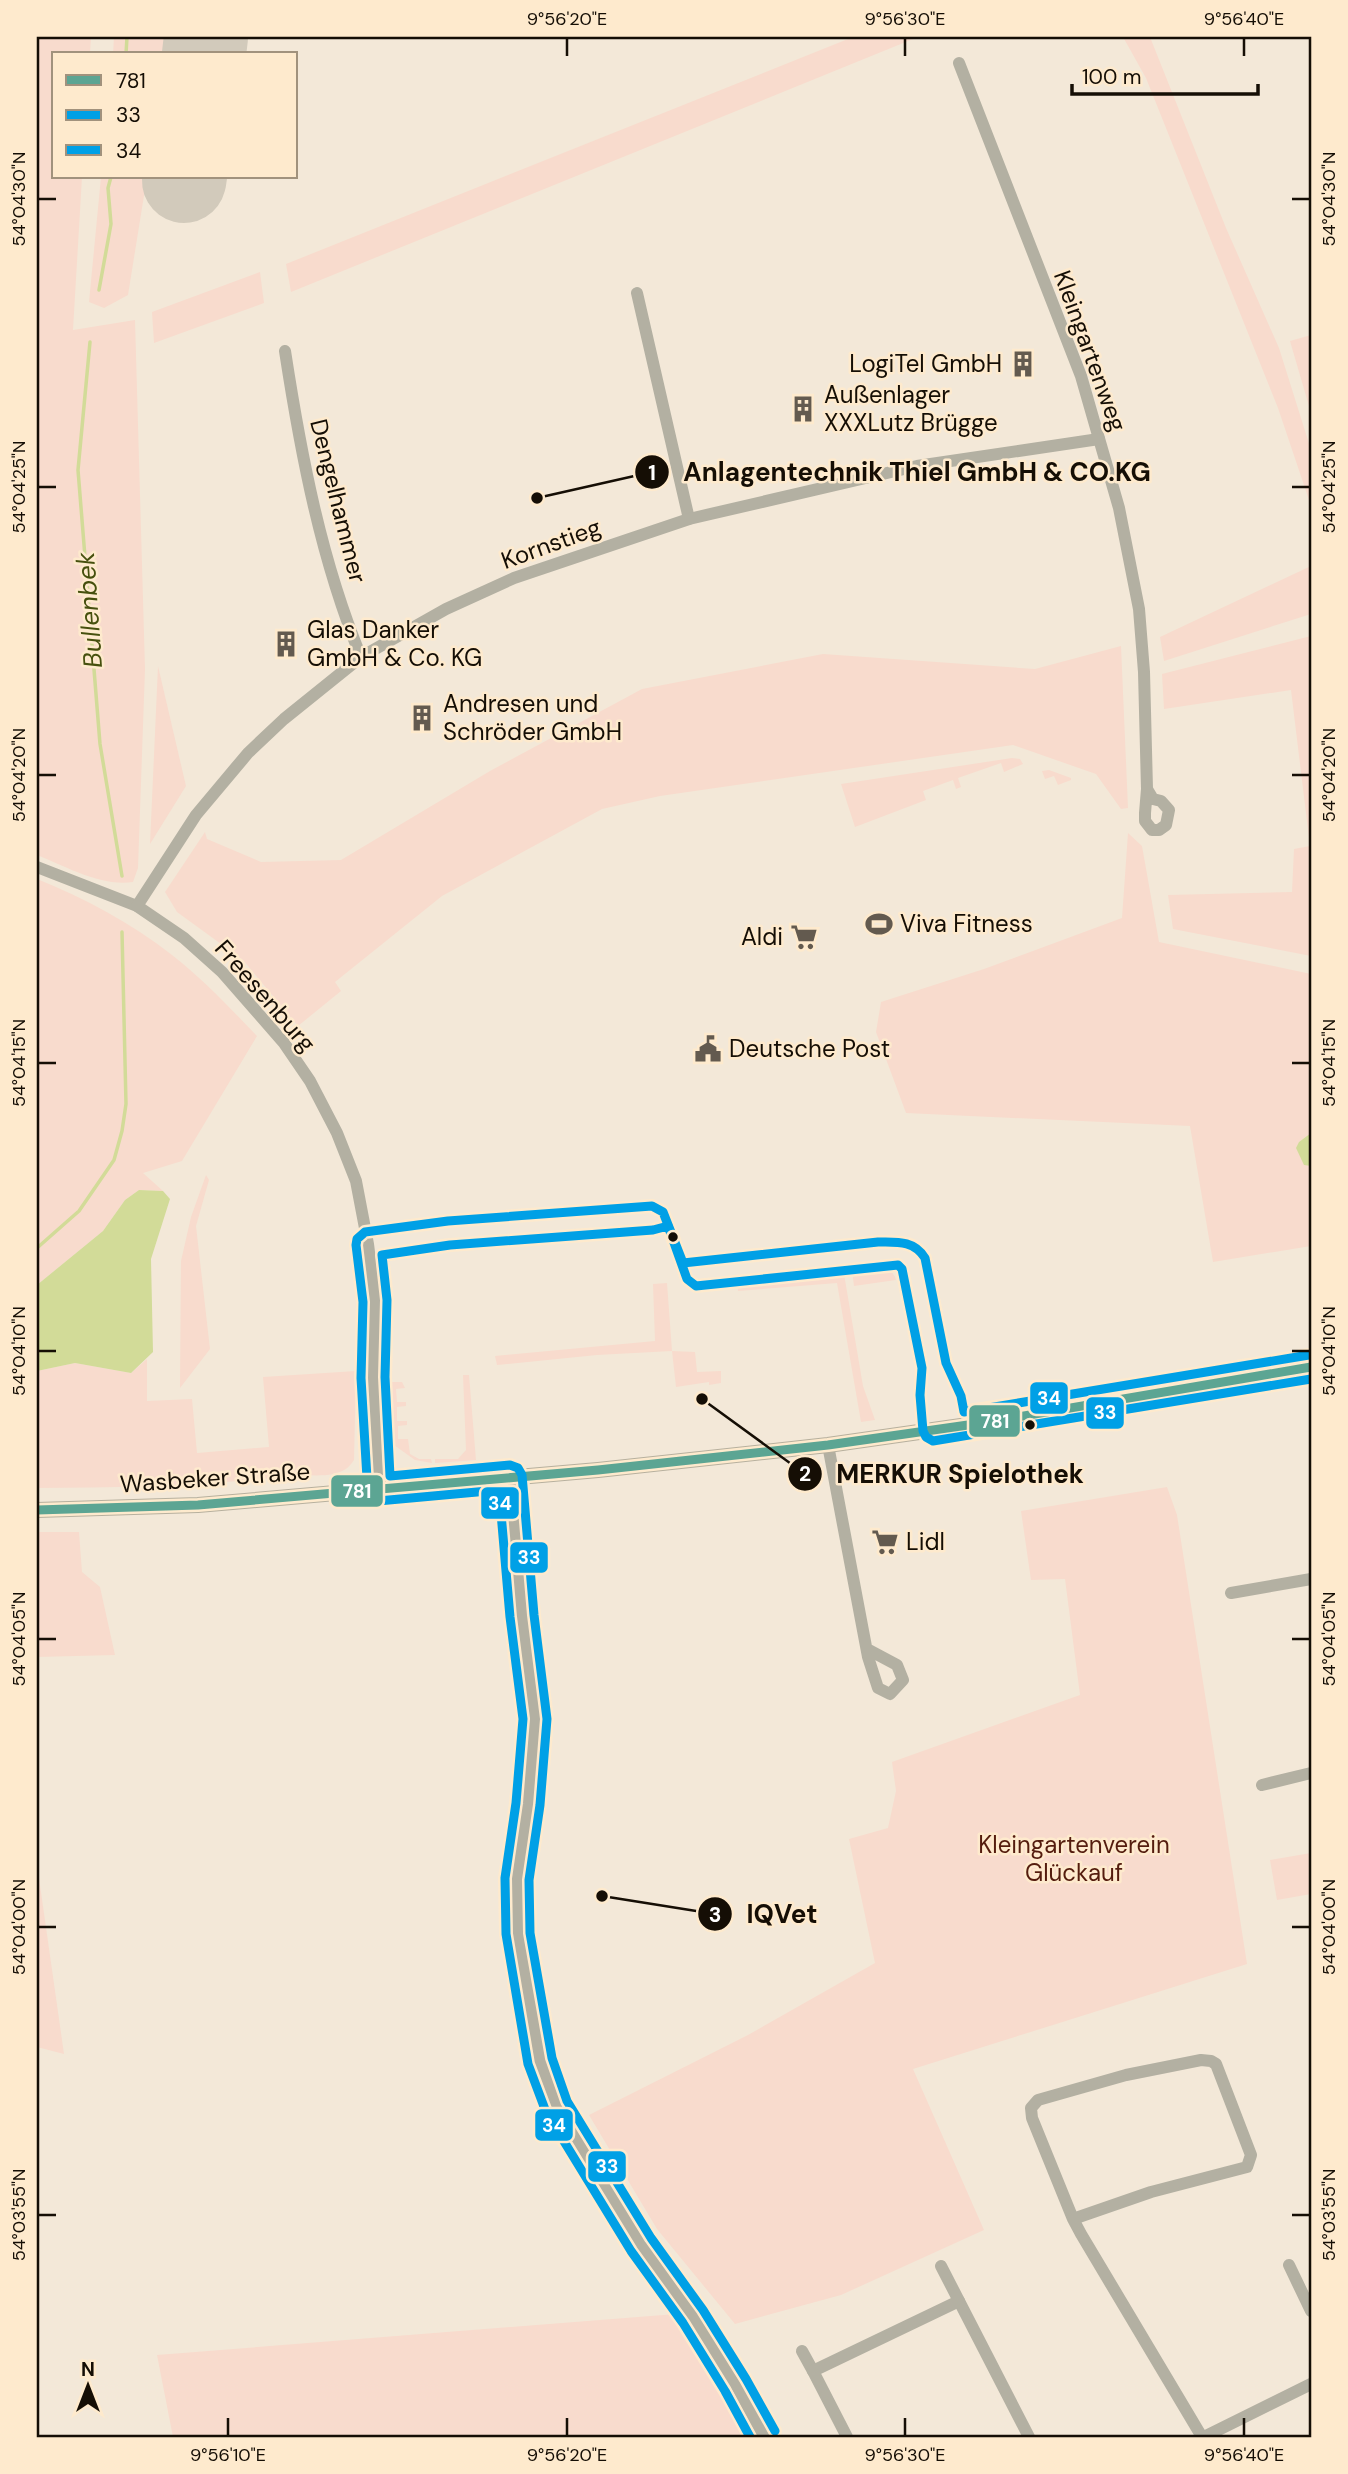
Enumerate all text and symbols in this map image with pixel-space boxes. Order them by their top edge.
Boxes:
text: 9°56'20"E [527,7,607,31]
text: 9°56'30"E [865,7,945,31]
text: 9°56'40"E [1204,7,1284,31]
legend [52,52,298,178]
scale bar [1072,52,1257,96]
text: 100 m [1082,63,1142,91]
text: 781 [116,67,146,95]
text: 33 [116,101,141,129]
text: 34 [116,137,141,165]
text: 54°04'30"N [7,152,31,246]
text: 54°04'30"N [1317,152,1341,246]
street label: Kleingartenweg [1047,266,1134,436]
place label: LogiTel GmbH [849,348,1002,379]
building icon: LogiTel GmbH [1008,349,1038,379]
place label: Außenlager XXXLutz Brügge [824,379,998,438]
building icon: Außenlager XXXLutz Brügge [788,394,818,424]
street label: Dengelhammer [303,416,374,586]
text: 54°04'25"N [7,441,31,533]
text: 54°04'25"N [1317,441,1341,533]
callout: Anlagentechnik Thiel GmbH & CO.KG [634,449,1165,496]
text: Anlagentechnik Thiel GmbH & CO.KG [683,455,1151,489]
text: 1 [648,459,656,487]
street label: Kornstieg [497,511,605,576]
water label: Bullenbek [68,550,110,669]
place label: Glas Danker GmbH & Co. KG [307,614,482,673]
building icon: Glas Danker GmbH & Co. KG [271,629,301,659]
place label: Andresen und Schröder GmbH [443,688,622,747]
building icon: Andresen und Schröder GmbH [407,703,437,733]
text: 54°04'20"N [7,728,31,822]
text: 54°04'20"N [1317,728,1341,822]
place label: Viva Fitness [900,908,1033,939]
sports icon: Viva Fitness [864,909,894,939]
place label: Aldi [741,921,783,952]
supermarket icon: Aldi [789,922,819,952]
street label: Freesenburg [208,933,323,1058]
text: 54°04'15"N [7,1019,31,1107]
text: 54°04'15"N [1317,1019,1341,1107]
place label: Deutsche Post [729,1033,890,1064]
public building icon: Deutsche Post [693,1034,723,1064]
unlabelled marker [666,1230,680,1244]
text: 54°04'10"N [7,1306,31,1396]
text: 54°04'10"N [1317,1306,1341,1396]
line badge: 34 [1029,1381,1069,1415]
text: 34 [1037,1386,1061,1411]
line badge: 33 [1085,1396,1125,1430]
text: 33 [1094,1400,1116,1425]
line badge: 781 [968,1404,1021,1438]
text: 781 [981,1409,1009,1434]
unlabelled marker [1023,1418,1037,1432]
callout: MERKUR Spielothek [788,1450,1098,1497]
street label: Wasbeker Straße [119,1455,311,1500]
text: MERKUR Spielothek [836,1457,1084,1491]
text: 2 [799,1460,811,1488]
line badge: 781 [330,1474,384,1508]
text: 781 [343,1479,371,1504]
line badge: 34 [480,1486,520,1520]
text: 34 [488,1491,512,1516]
place label: Lidl [906,1526,945,1557]
supermarket icon: Lidl [870,1527,900,1557]
line badge: 33 [509,1541,549,1574]
text: 33 [518,1545,540,1570]
text: 54°04'05"N [7,1592,31,1686]
text: 54°04'05"N [1317,1592,1341,1686]
park label: Kleingartenverein Glückauf [978,1829,1170,1888]
text: 54°04'00"N [7,1879,31,1975]
text: 54°04'00"N [1317,1879,1341,1975]
callout: IQVet [697,1891,831,1938]
text: IQVet [747,1897,818,1931]
text: 3 [709,1901,721,1929]
line badge: 34 [534,2108,574,2142]
text: 34 [542,2113,566,2138]
line badge: 33 [587,2150,627,2183]
text: 33 [596,2154,618,2179]
text: 54°03'55"N [7,2169,31,2261]
text: 54°03'55"N [1317,2169,1341,2261]
north arrow [52,2352,122,2422]
text: N [81,2357,95,2382]
text: 9°56'10"E [190,2443,266,2467]
text: 9°56'20"E [527,2443,607,2467]
text: 9°56'30"E [865,2443,945,2467]
text: 9°56'40"E [1204,2443,1284,2467]

